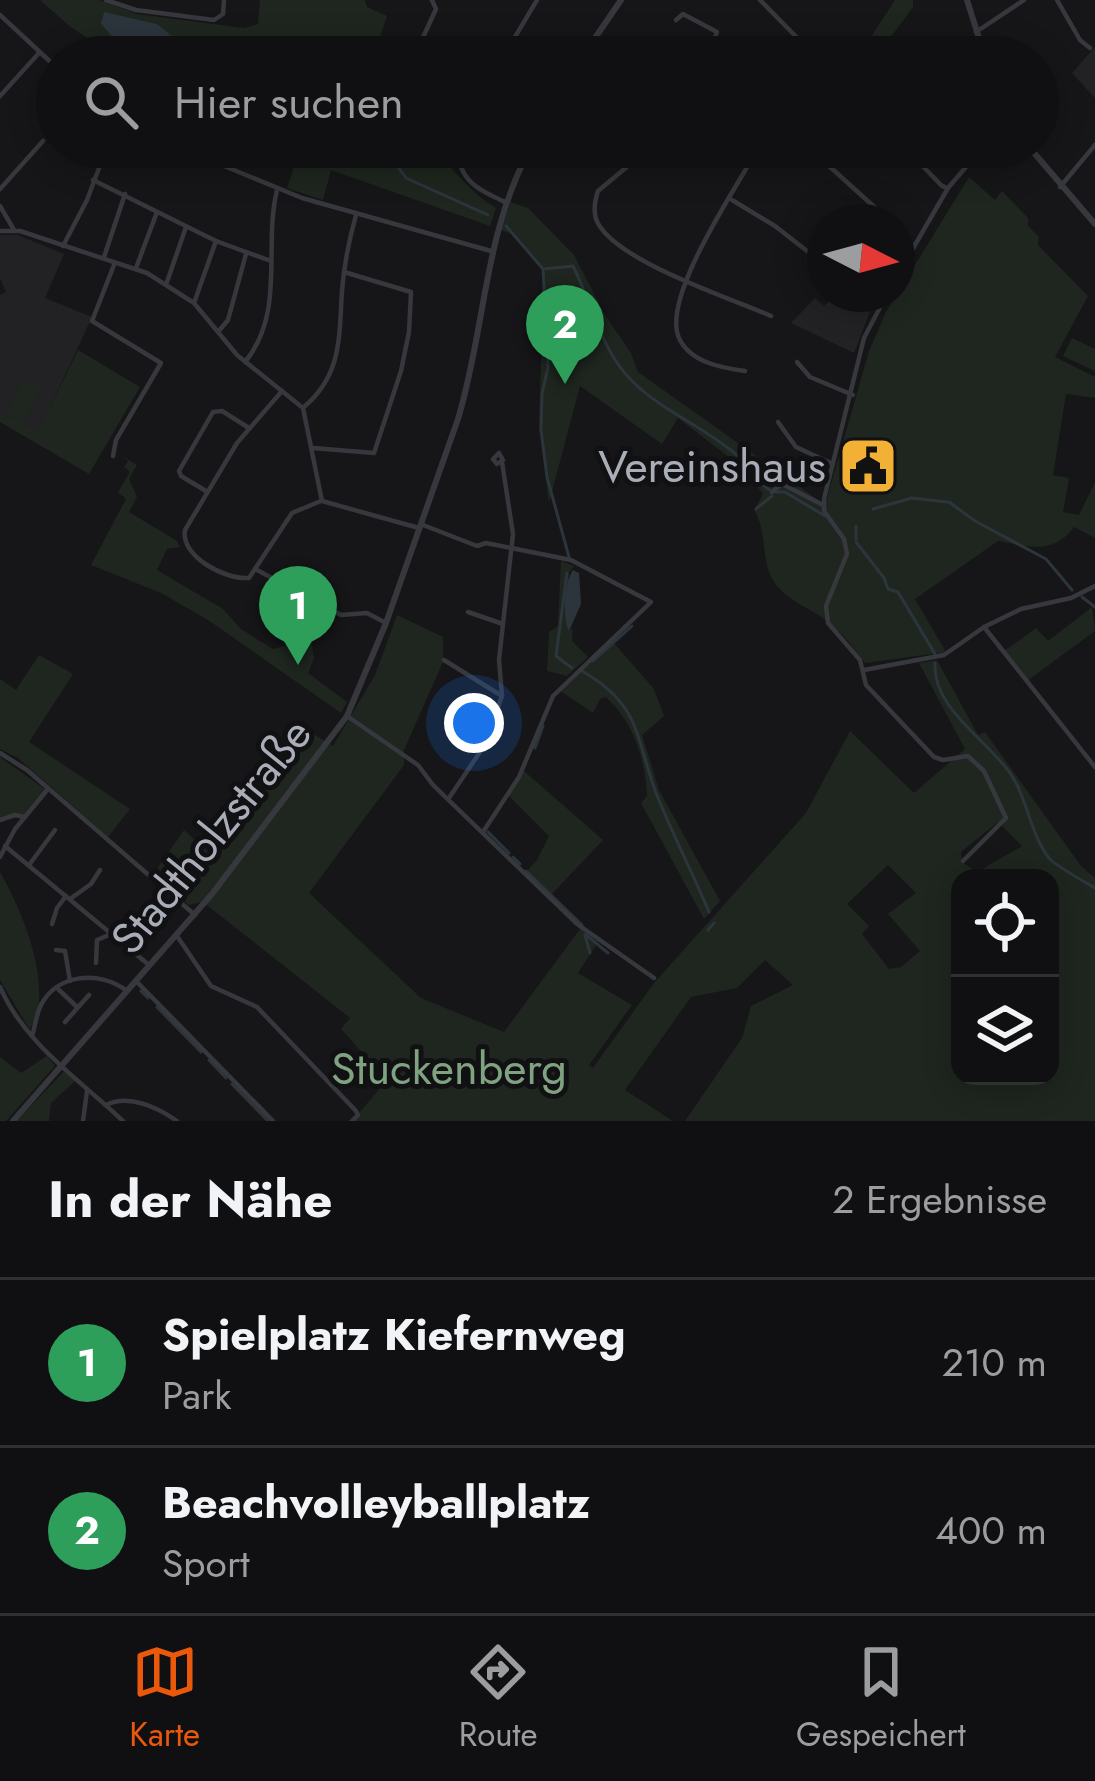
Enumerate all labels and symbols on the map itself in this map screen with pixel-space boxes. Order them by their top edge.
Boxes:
north arrow [807,204,915,312]
pin: 2 [526,285,604,384]
place label: Vereinshaus [598,434,826,499]
public building icon: Vereinshaus [837,435,899,497]
pin: 1 [259,566,337,665]
your location [444,693,504,753]
street label: Stadtholzstraße [95,704,327,968]
park label: Stuckenberg [331,1036,567,1101]

